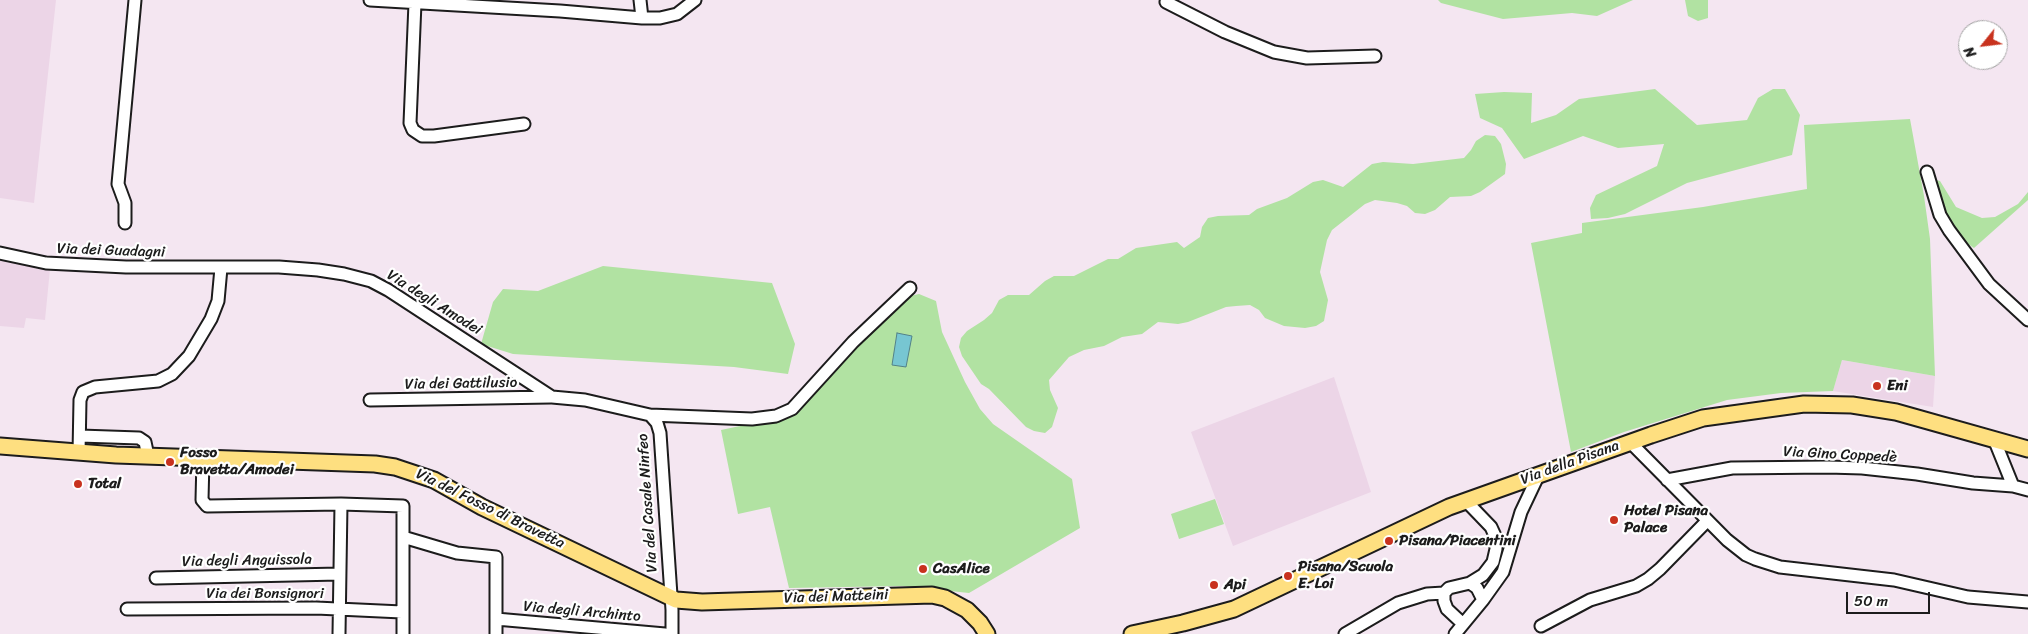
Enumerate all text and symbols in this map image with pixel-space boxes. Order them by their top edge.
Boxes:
north arrow [1958,20,2008,70]
text: N [1957,42,1984,62]
street label: Via dei Guadagni [57,240,165,262]
street label: Via degli Amodei [383,267,485,339]
street label: Via dei Gattilusio [405,374,517,394]
place label: Eni [1887,377,1908,395]
marker: Eni [1871,380,1883,392]
street label: Via del Casale Ninfeo [634,433,662,573]
street label: Via della Pisana [1518,437,1622,489]
street label: Via Gino Coppedè [1783,443,1897,467]
place label: Fosso Bravetta/Amodei [180,444,294,479]
marker: Fosso Bravetta/Amodei [164,456,176,468]
street label: Via del Fosso di Bravetta [413,465,567,553]
place label: Total [88,475,121,493]
marker: Total [72,478,84,490]
place label: Hotel Pisana Palace [1624,502,1708,537]
marker: Hotel Pisana Palace [1608,514,1620,526]
place label: Pisana/Piacentini [1399,532,1516,550]
marker: Pisana/Piacentini [1383,535,1395,547]
street label: Via degli Anguissola [182,551,312,571]
place label: Pisana/Scuola E. Loi [1298,558,1393,593]
place label: CasAlice [933,560,990,578]
marker: CasAlice [917,563,929,575]
marker: Pisana/Scuola E. Loi [1282,570,1294,582]
place label: Api [1224,576,1246,594]
marker: Api [1208,579,1220,591]
scale bar [1848,582,1932,614]
street label: Via dei Bonsignori [206,585,324,603]
street label: Via dei Matteini [784,586,888,608]
text: 50 m [1854,588,1888,614]
street label: Via degli Archinto [523,598,641,626]

